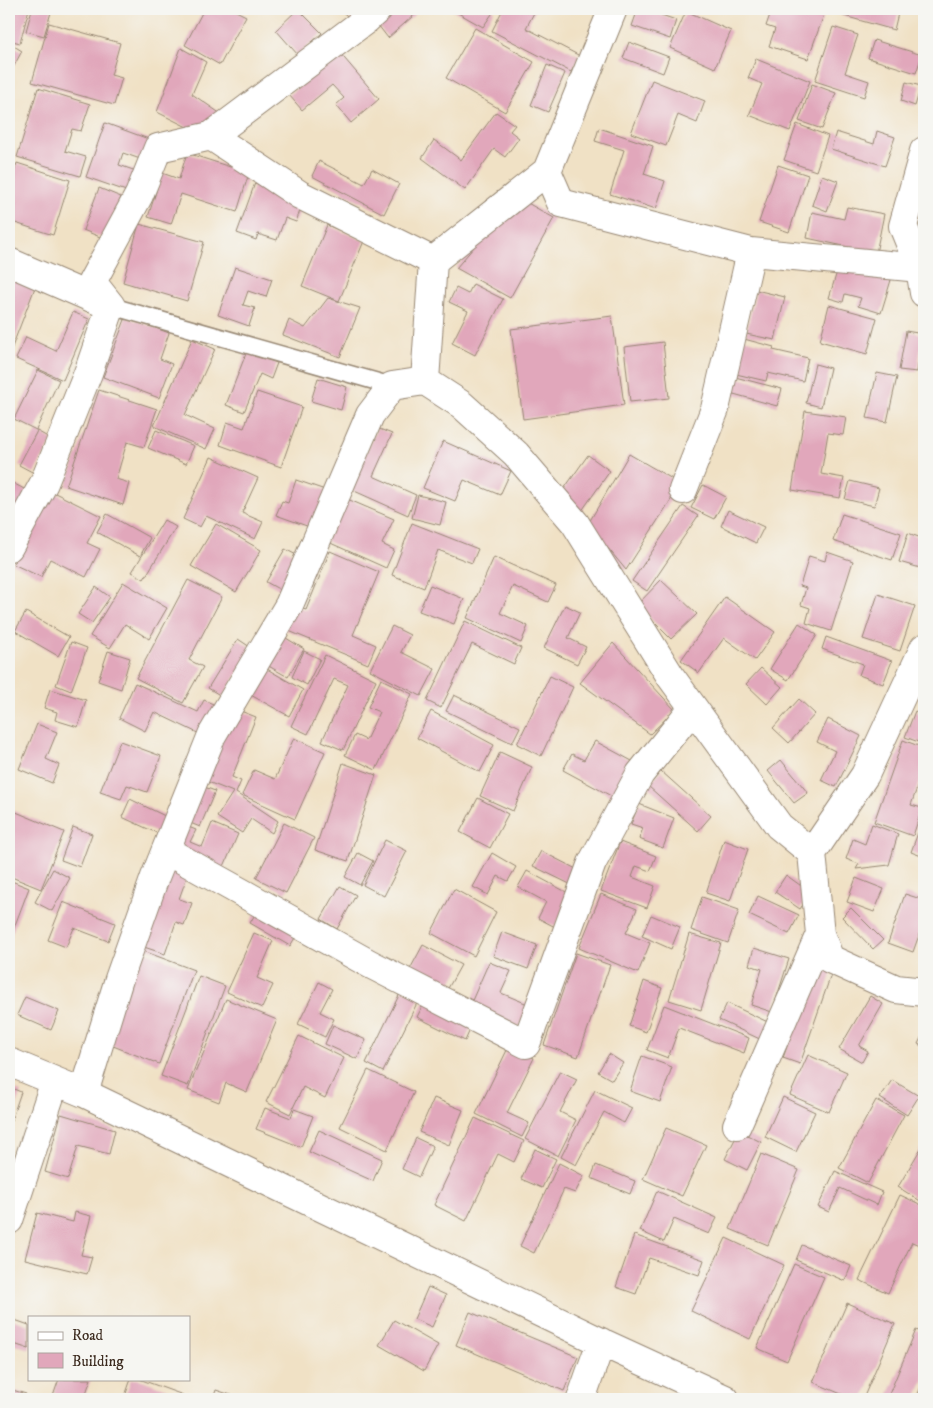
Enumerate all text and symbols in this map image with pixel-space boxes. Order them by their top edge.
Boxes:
legend [28,1316,190,1380]
text: Road [72,1326,104,1345]
text: Building [72,1352,124,1371]

